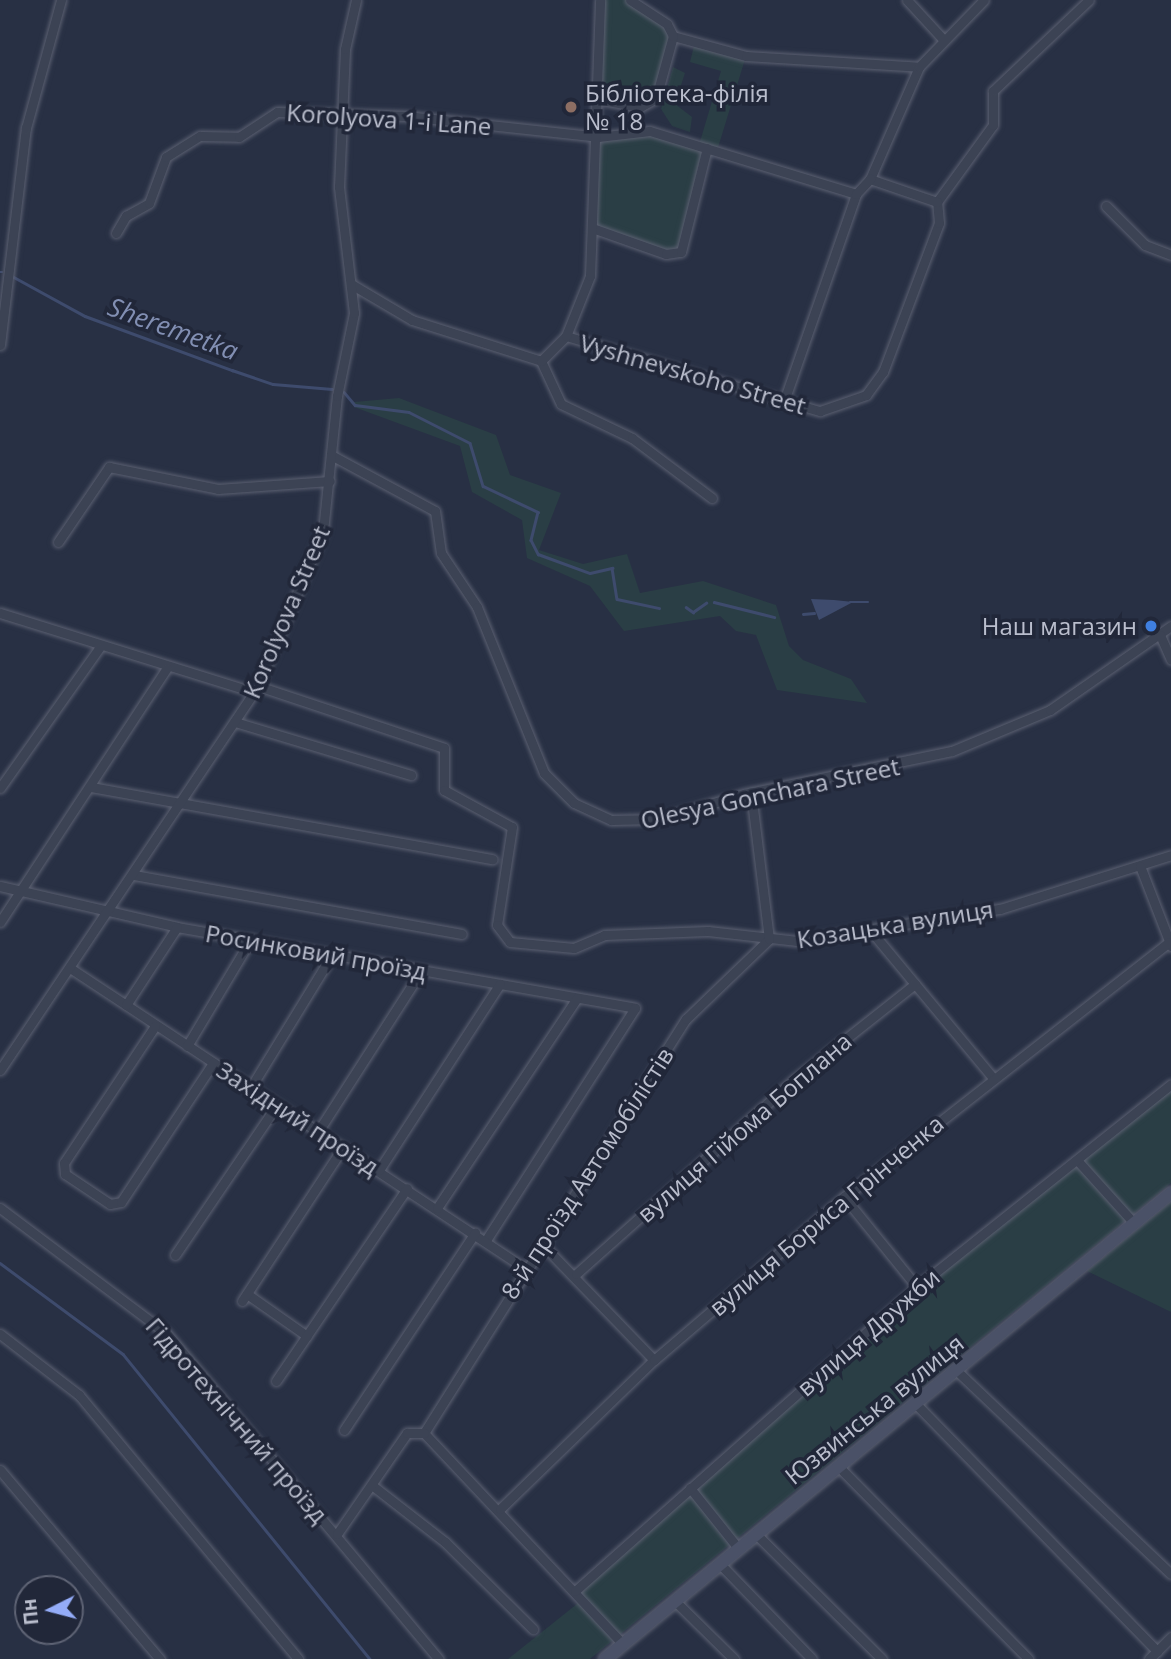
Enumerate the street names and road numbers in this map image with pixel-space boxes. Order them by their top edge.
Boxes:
street label: Korolyova 1-i Lane [286,97,492,141]
street label: Vyshnevskoho Street [577,328,809,420]
street label: Korolyova Street [237,521,335,703]
street label: Olesya Gonchara Street [638,751,902,835]
street label: Козацька вулиця [795,894,995,954]
street label: Росинковий проїзд [203,918,429,986]
street label: вулиця Гійома Боплана [631,1026,857,1228]
street label: 8-й проїзд Автомобілістів [495,1042,679,1304]
street label: Західний проїзд [212,1055,384,1181]
street label: вулиця Бориса Грінченка [703,1109,949,1321]
street label: вулиця Дружби [791,1262,945,1402]
street label: Гідротехнічний проїзд [140,1312,334,1528]
street label: Юзвинська вулиця [779,1328,969,1490]

